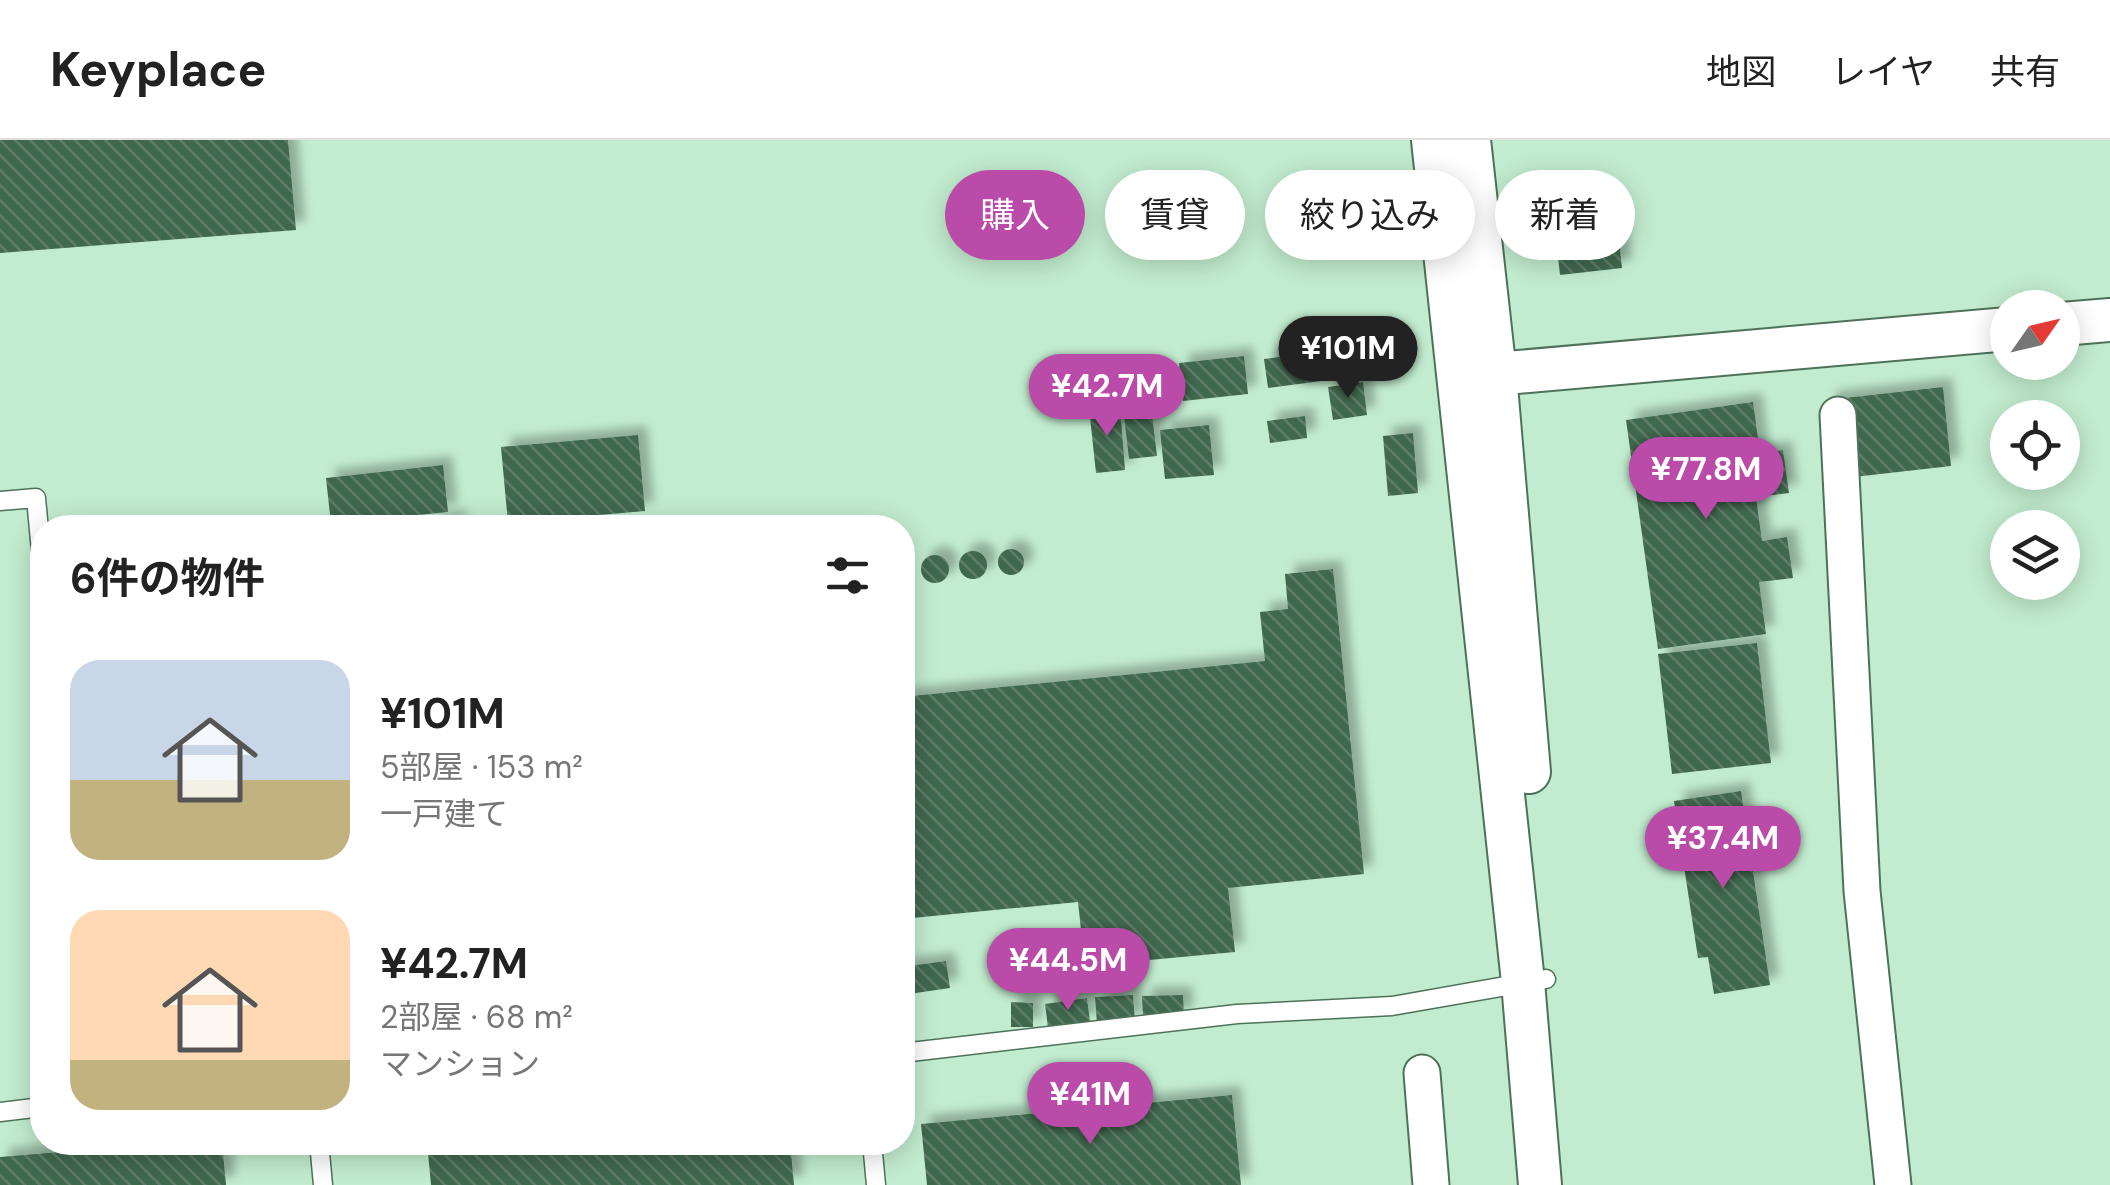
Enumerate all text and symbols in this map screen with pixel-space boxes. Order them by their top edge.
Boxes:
text: Keyplace [50,38,266,101]
text: 地図 [1706,49,1776,95]
text: レイヤ [1831,49,1935,95]
text: 共有 [1990,49,2060,95]
chip: 購入 [945,170,1085,260]
chip: 賃貸 [1105,170,1245,260]
chip: 絞り込み [1265,170,1475,260]
chip: 新着 [1495,170,1635,260]
north arrow [1990,290,2080,380]
map controls [1990,290,2080,600]
pin: ¥101M [1278,316,1418,401]
text: ¥101M [1301,327,1395,369]
pin: ¥42.7M [1026,354,1188,439]
text: ¥42.7M [1051,365,1163,407]
button: locate [1990,400,2080,490]
pin: ¥77.8M [1625,437,1787,522]
text: ¥77.8M [1651,448,1761,490]
button: layers [1990,510,2080,600]
icon: filters [820,548,875,603]
text: 6件の物件 [70,551,265,606]
text: ¥101M [380,686,505,741]
icon: home [150,700,270,820]
text: 5部屋 · 153 m² [380,746,583,788]
text: 一戸建て [380,793,508,835]
pin: ¥37.4M [1642,806,1804,891]
text: ¥37.4M [1667,817,1779,859]
pin: ¥44.5M [987,928,1149,1013]
text: ¥42.7M [380,936,528,991]
text: ¥44.5M [1009,939,1127,981]
icon: home [150,950,270,1070]
text: 2部屋 · 68 m² [380,996,573,1038]
text: マンション [380,1043,540,1085]
pin: ¥41M [1031,1062,1149,1147]
text: ¥41M [1049,1073,1131,1115]

